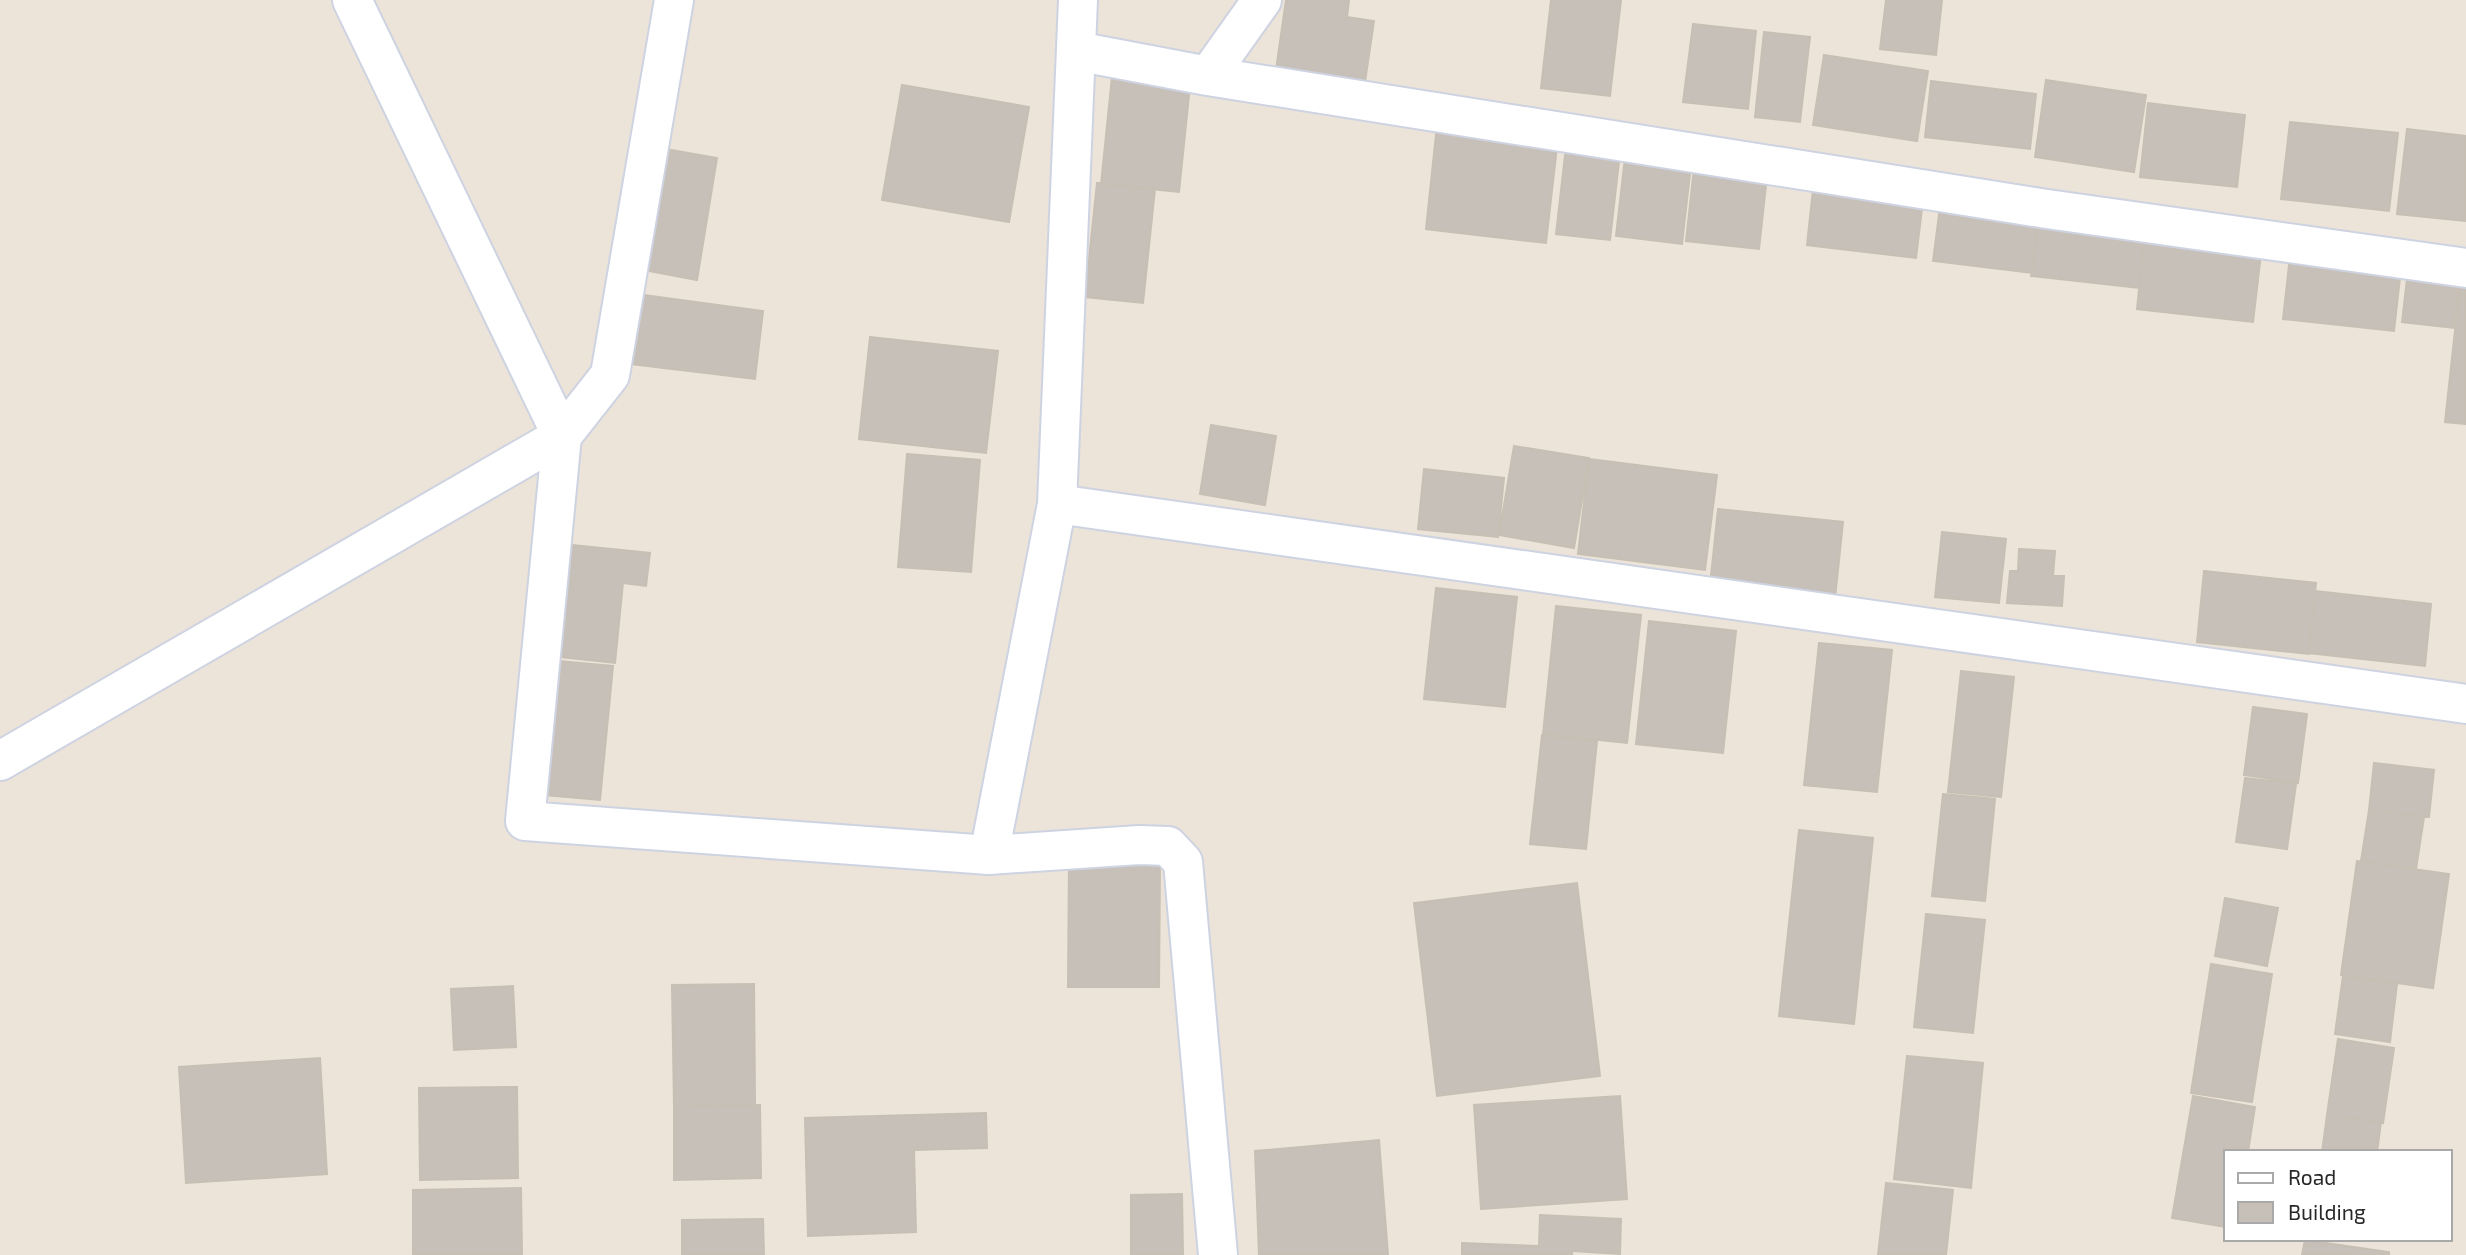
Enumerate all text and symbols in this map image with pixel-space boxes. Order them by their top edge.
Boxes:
legend [2224,1150,2452,1241]
text: Road [2288,1164,2336,1189]
text: Building [2288,1199,2366,1224]

